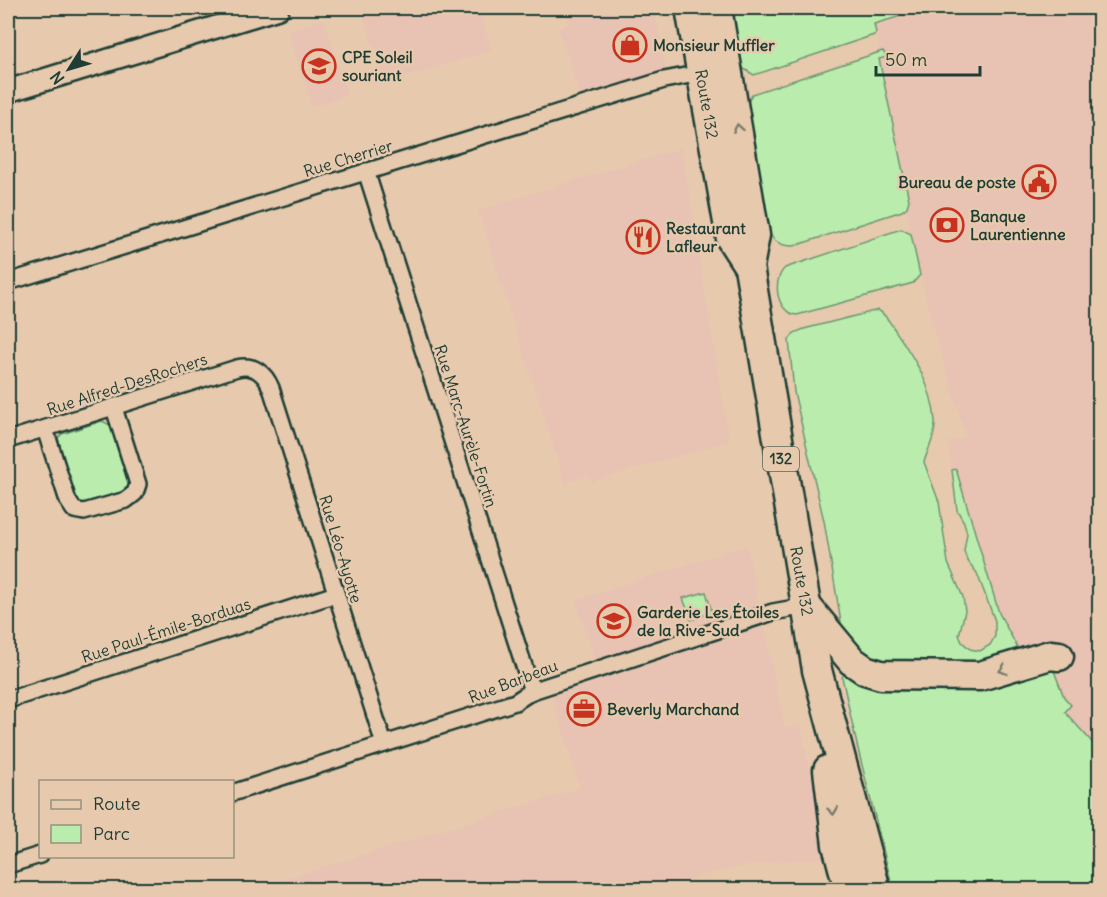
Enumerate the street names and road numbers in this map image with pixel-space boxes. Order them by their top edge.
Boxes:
street label: Route 132 [691,68,723,141]
street label: Rue Cherrier [301,135,395,181]
street label: Rue Marc-Aurèle-Fortin [430,342,502,510]
street label: Rue Alfred-DesRochers [44,349,210,419]
road number: 132 [763,447,799,471]
street label: Rue Léo-Ayotte [315,493,367,605]
street label: Route 132 [786,545,818,618]
street label: Rue Paul-Émile-Borduas [79,593,253,667]
street label: Rue Barbeau [466,655,560,707]

